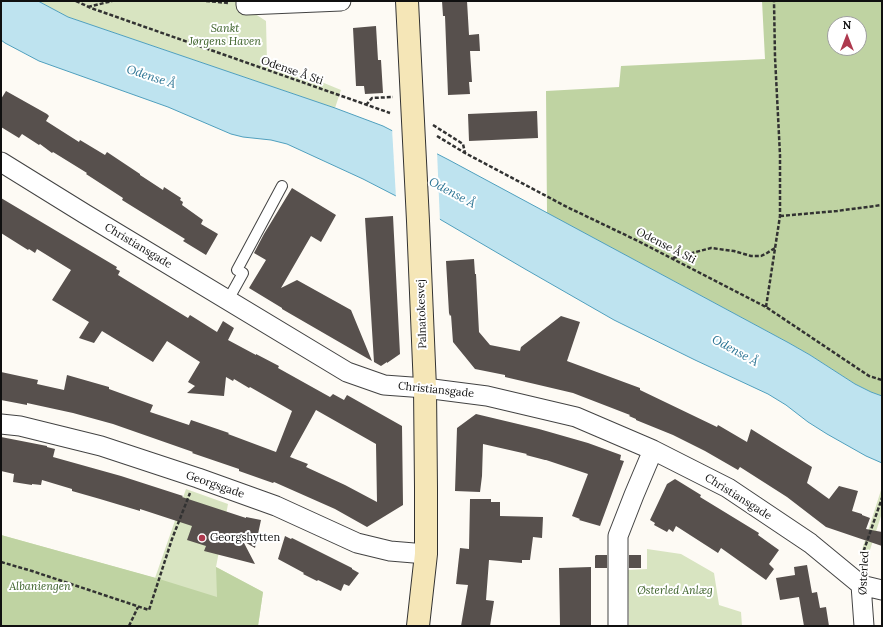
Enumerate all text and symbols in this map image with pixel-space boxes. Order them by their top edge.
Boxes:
north arrow [827,16,867,56]
text: N [843,18,851,32]
park label: Sankt Jørgens Haven [189,22,261,48]
street label: Odense Å Sti [259,54,325,88]
water label: Odense Å [125,62,177,92]
water label: Odense Å [426,175,478,211]
street label: Christiansgade [102,221,174,271]
street label: Odense Å Sti [634,225,698,267]
street label: Palnatokesvej [414,279,430,349]
water label: Odense Å [709,332,761,370]
street label: Christiansgade [397,379,475,401]
street label: Georgsgade [184,469,246,501]
street label: Christiansgade [702,471,774,523]
place label: Georgshytten [210,531,280,545]
marker: Georgshytten [197,533,207,543]
street label: Østerled [856,551,872,595]
park label: Albaniengen [9,580,71,594]
park label: Østerled Anlæg [637,584,713,598]

